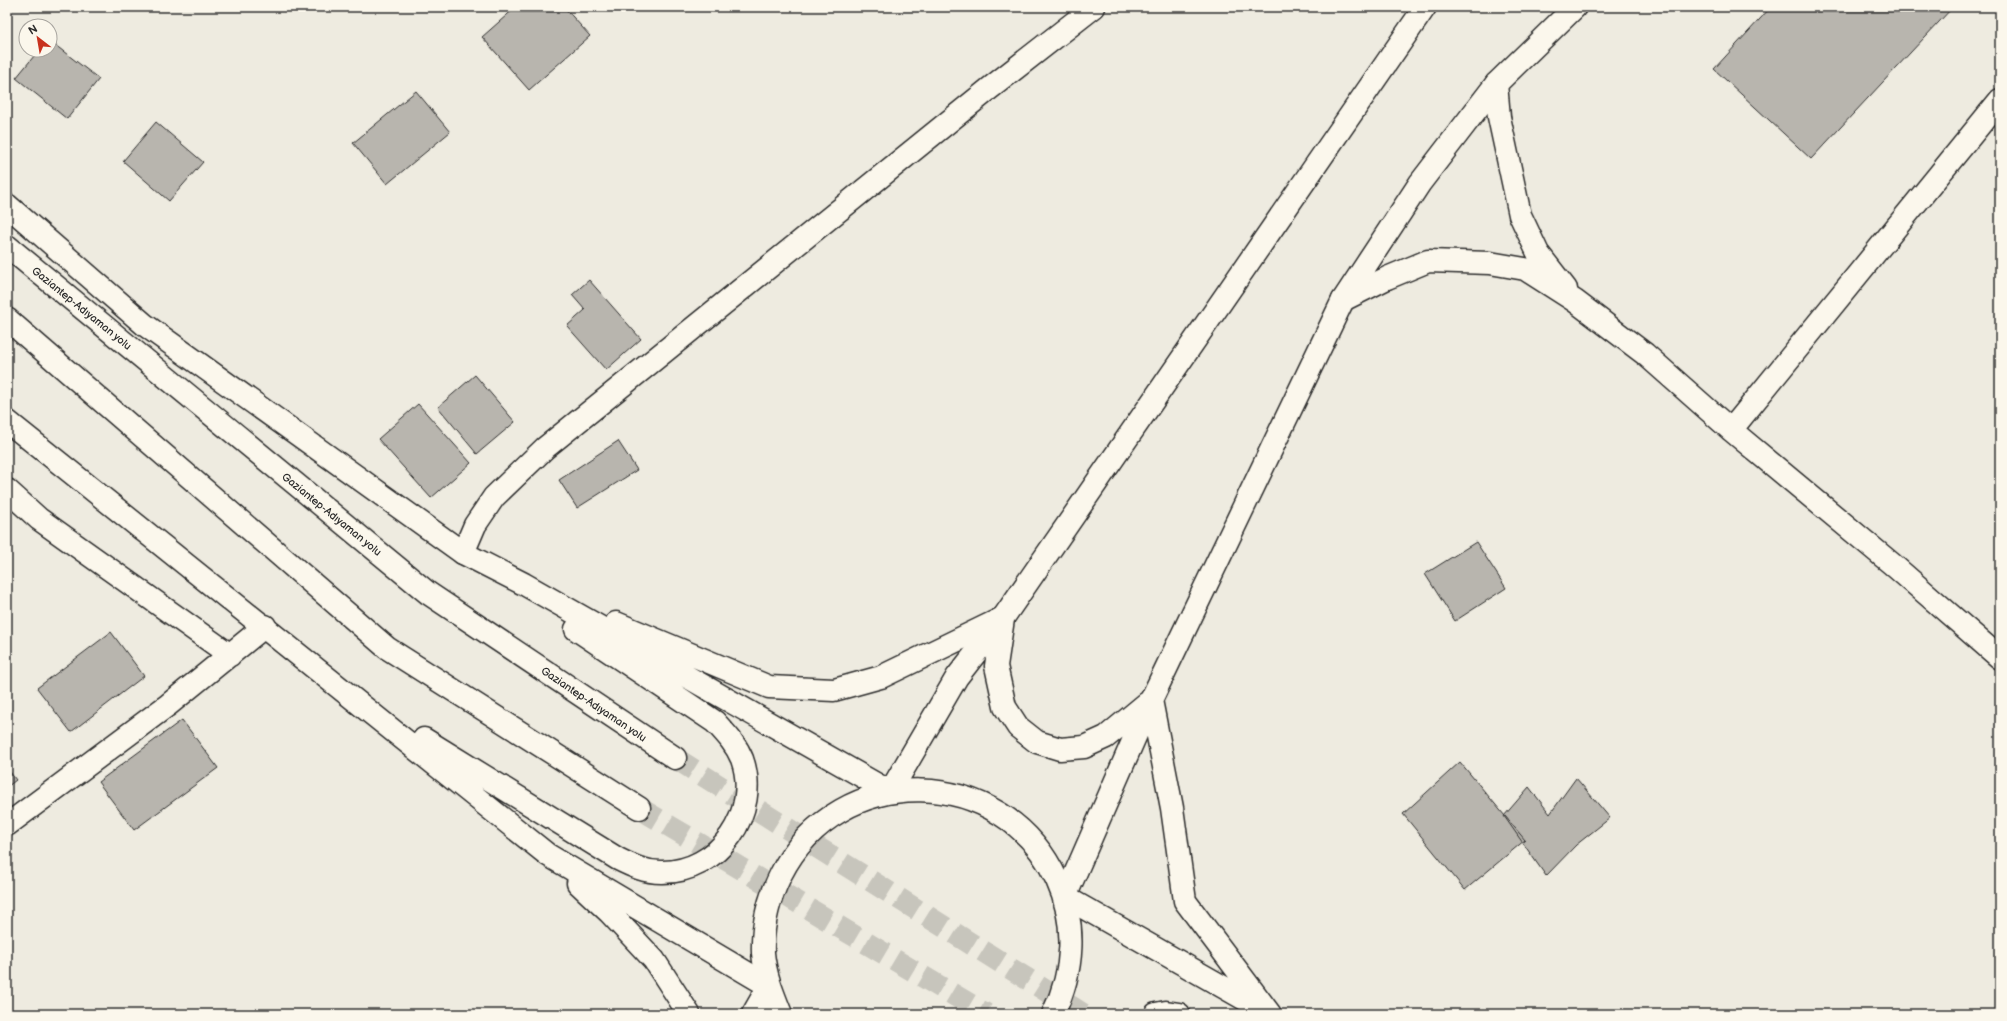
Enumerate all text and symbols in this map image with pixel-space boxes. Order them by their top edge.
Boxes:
north arrow [18,18,58,58]
text: N [26,22,40,38]
street label: Gaziantep-Adıyaman yolu [29,264,134,353]
street label: Gaziantep-Adıyaman yolu [279,470,384,559]
street label: Gaziantep-Adıyaman yolu [538,664,649,745]

